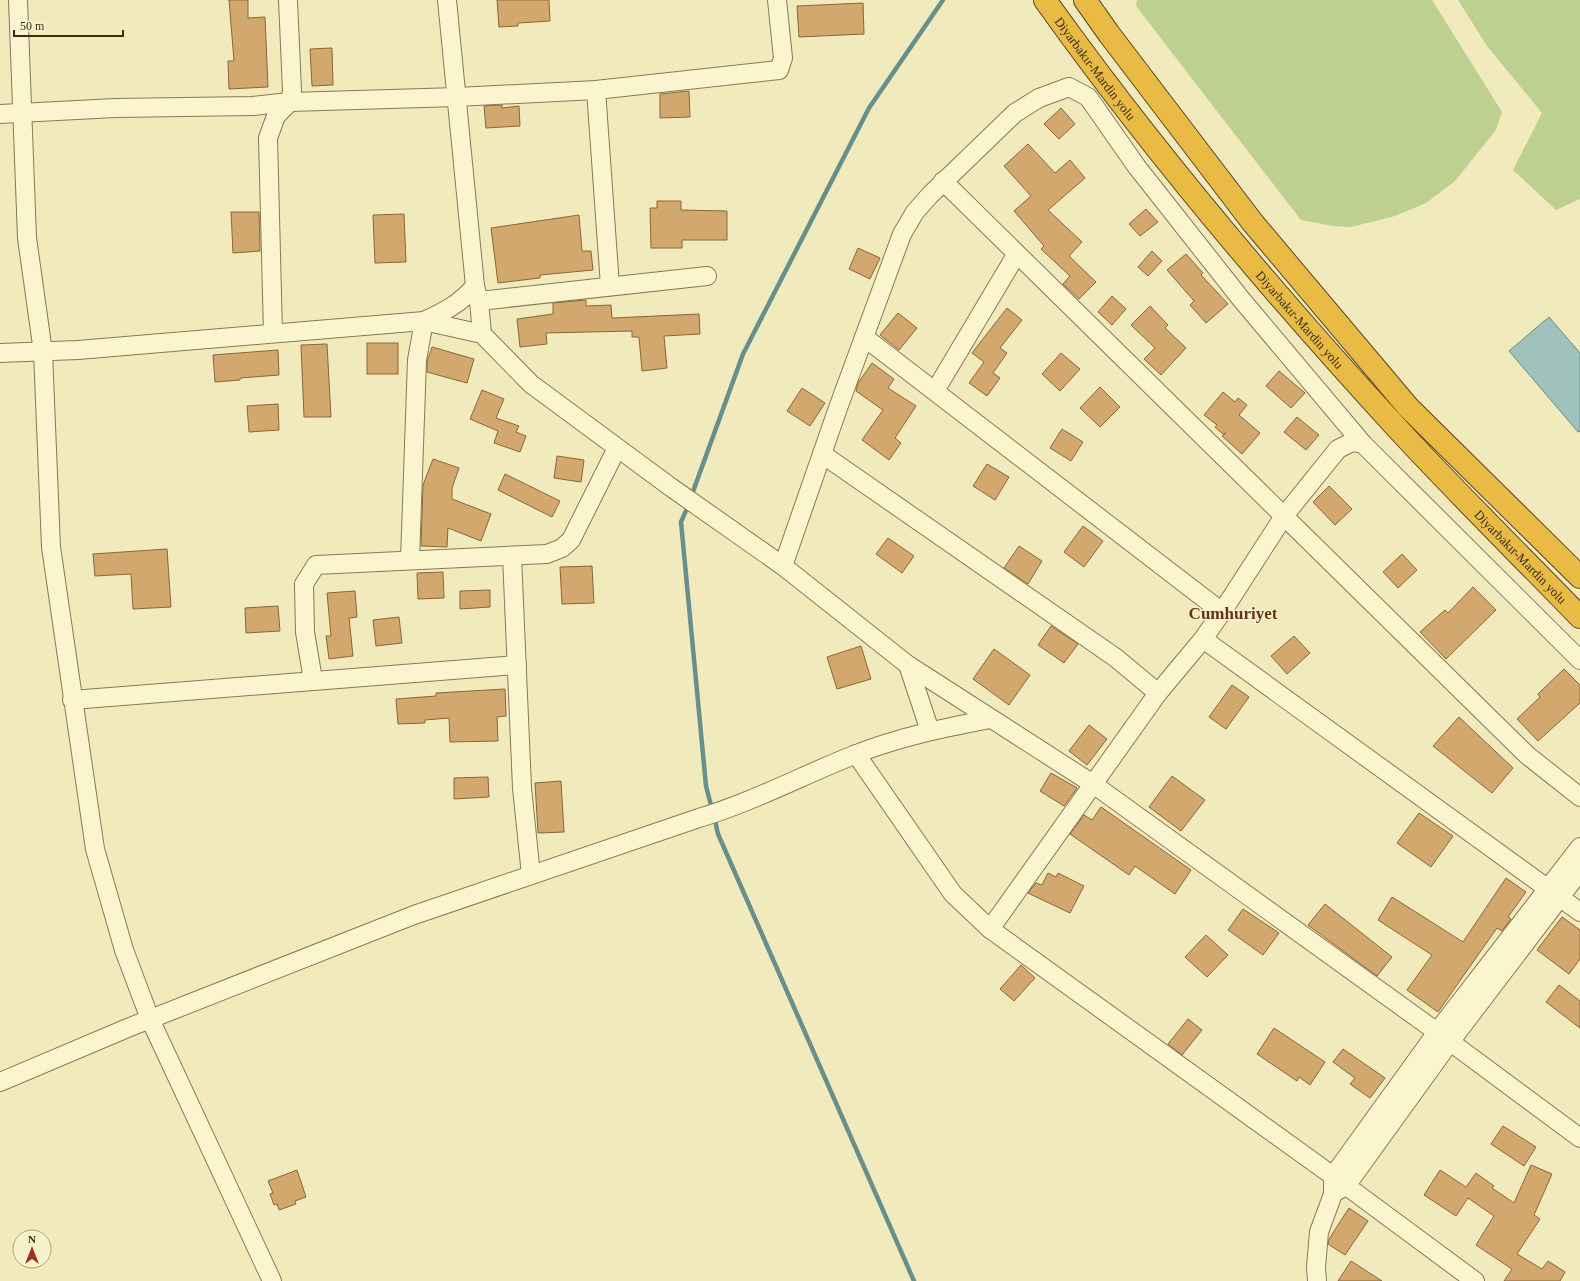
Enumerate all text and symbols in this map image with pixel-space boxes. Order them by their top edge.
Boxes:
scale bar [14,12,123,38]
street label: Diyarbakır-Mardin yolu [1052,14,1139,124]
text: 50 m [20,19,45,33]
street label: Diyarbakır-Mardin yolu [1253,268,1347,372]
street label: Diyarbakır-Mardin yolu [1471,507,1570,607]
district label: Cumhuriyet [1189,604,1278,623]
north arrow [12,1229,52,1269]
text: N [28,1233,36,1245]

